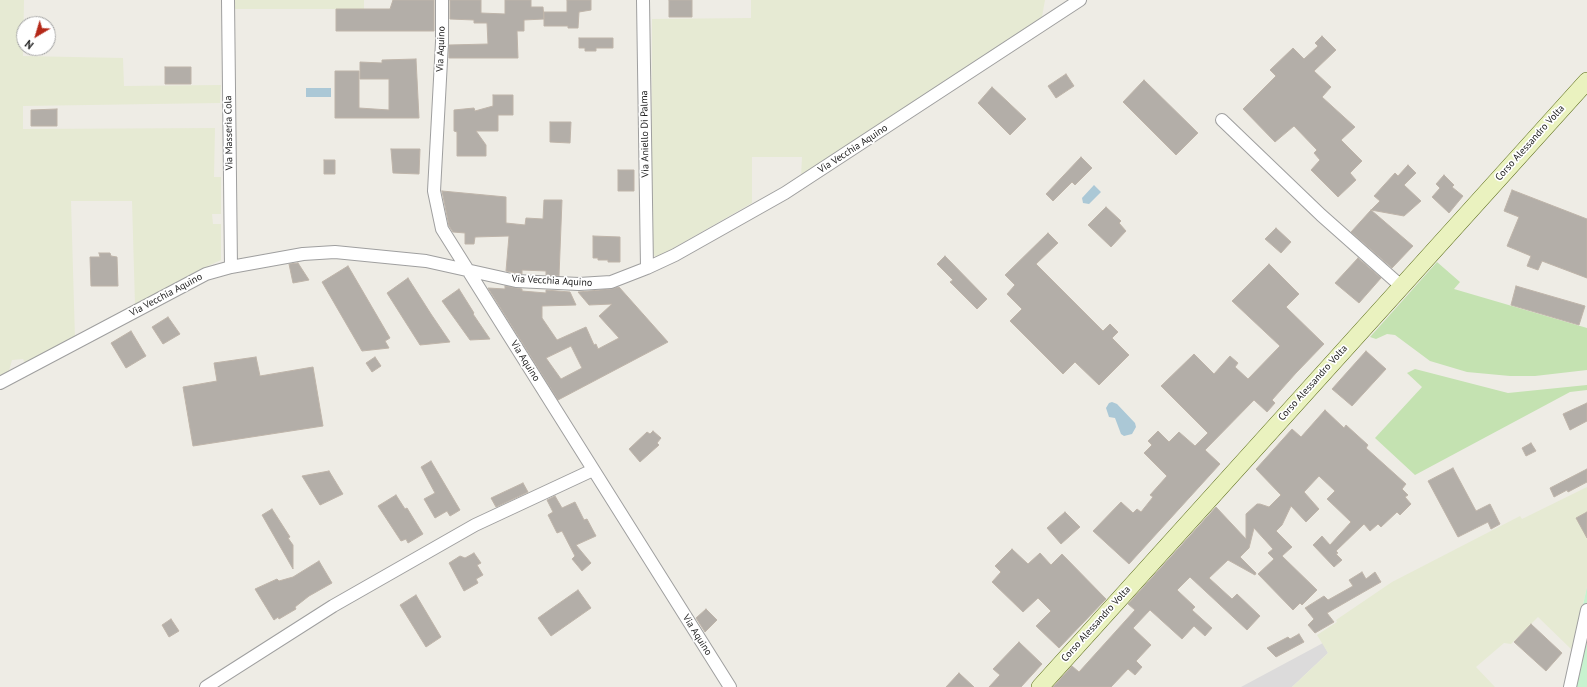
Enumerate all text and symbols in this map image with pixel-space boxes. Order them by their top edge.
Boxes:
north arrow [16,16,56,56]
street label: Via Aquino [434,26,448,72]
text: N [22,37,36,52]
street label: Via Aniello Di Palma [638,90,652,178]
street label: Via Masseria Cola [222,96,236,170]
street label: Corso Alessandro Volta [1493,103,1567,183]
street label: Via Vecchia Aquino [816,122,890,176]
street label: Via Vecchia Aquino [128,271,204,319]
street label: Via Vecchia Aquino [511,273,593,289]
street label: Via Aquino [508,338,542,384]
street label: Corso Alessandro Volta [1276,343,1350,423]
street label: Corso Alessandro Volta [1059,584,1133,664]
street label: Via Aquino [680,612,714,658]

